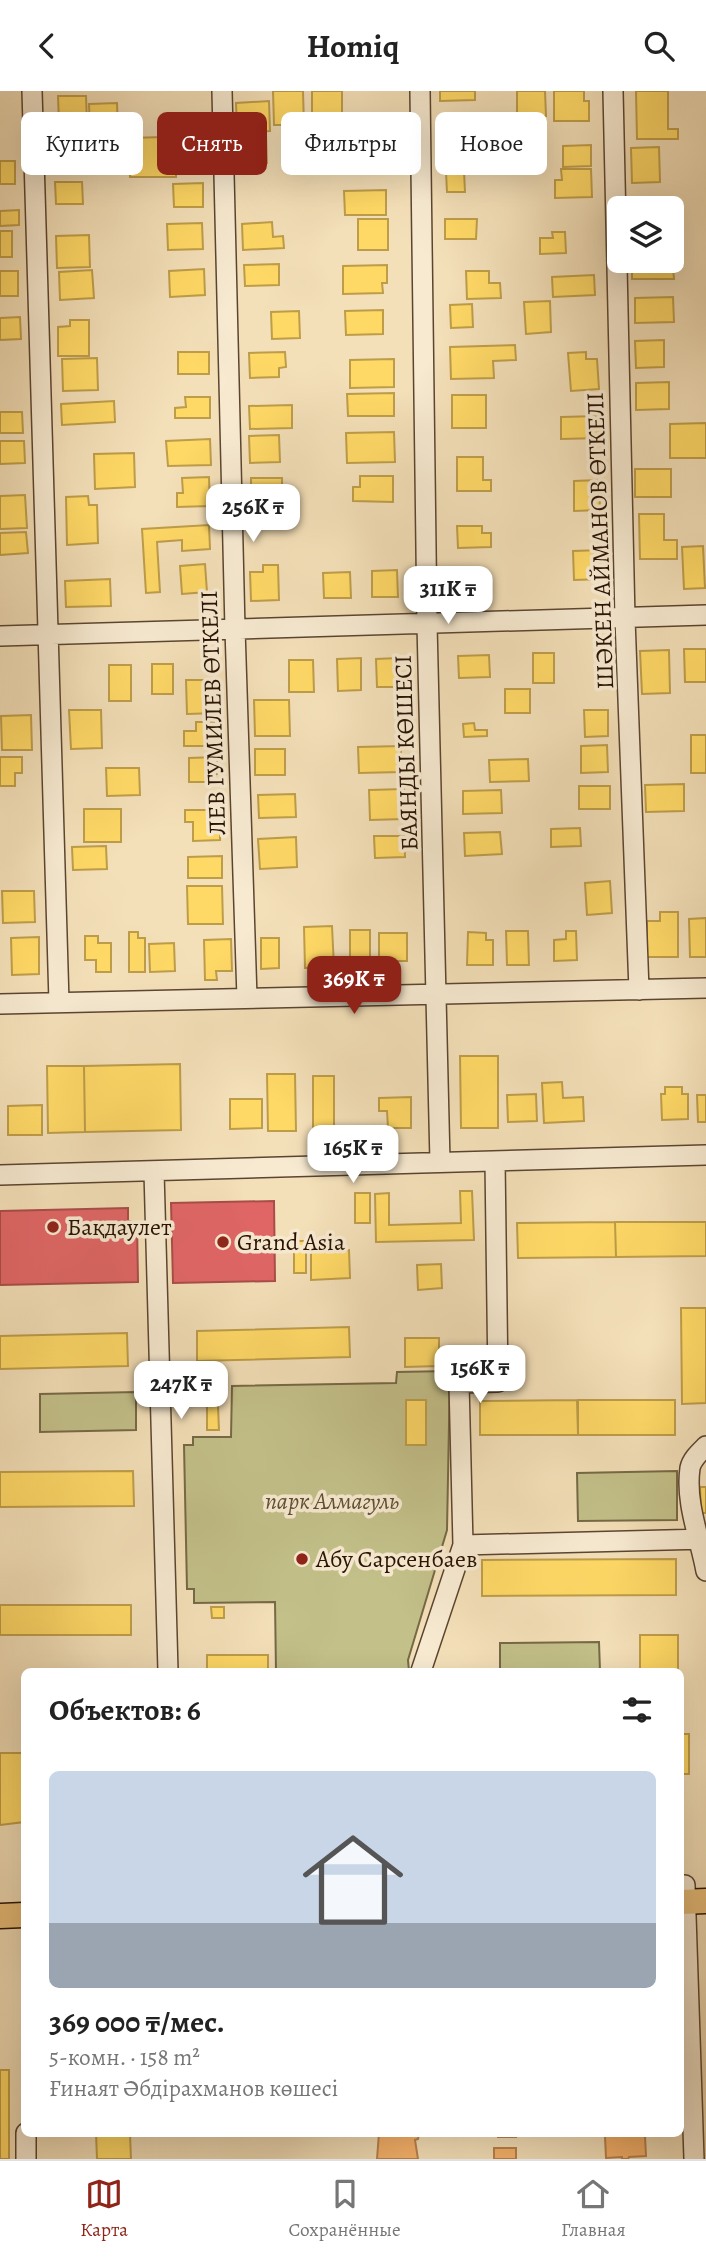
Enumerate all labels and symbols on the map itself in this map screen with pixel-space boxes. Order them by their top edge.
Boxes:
street label: ШӘКЕН АЙМАНОВ ӨТКЕЛІ [579,392,621,690]
pin: 256K ₸ [196,484,310,544]
pin: 311K ₸ [391,567,505,626]
street label: ЛЕВ ГУМИЛЕВ ӨТКЕЛІ [193,590,233,836]
street label: БАЯНДЫ КӨШЕСІ [387,655,425,851]
pin: 369K ₸ [297,957,411,1016]
pin: 165K ₸ [296,1125,410,1185]
place label: Бақдаулет [67,1211,172,1243]
marker: Бақдаулет [45,1219,61,1235]
place label: Grand Asia [237,1226,346,1258]
marker: Grand Asia [215,1234,231,1250]
pin: 156K ₸ [423,1345,537,1405]
pin: 247K ₸ [124,1361,238,1421]
park label: парк Алмагуль [265,1485,399,1517]
place label: Абу Сарсенбаев [315,1543,477,1575]
marker: Абу Сарсенбаев [294,1551,310,1567]

